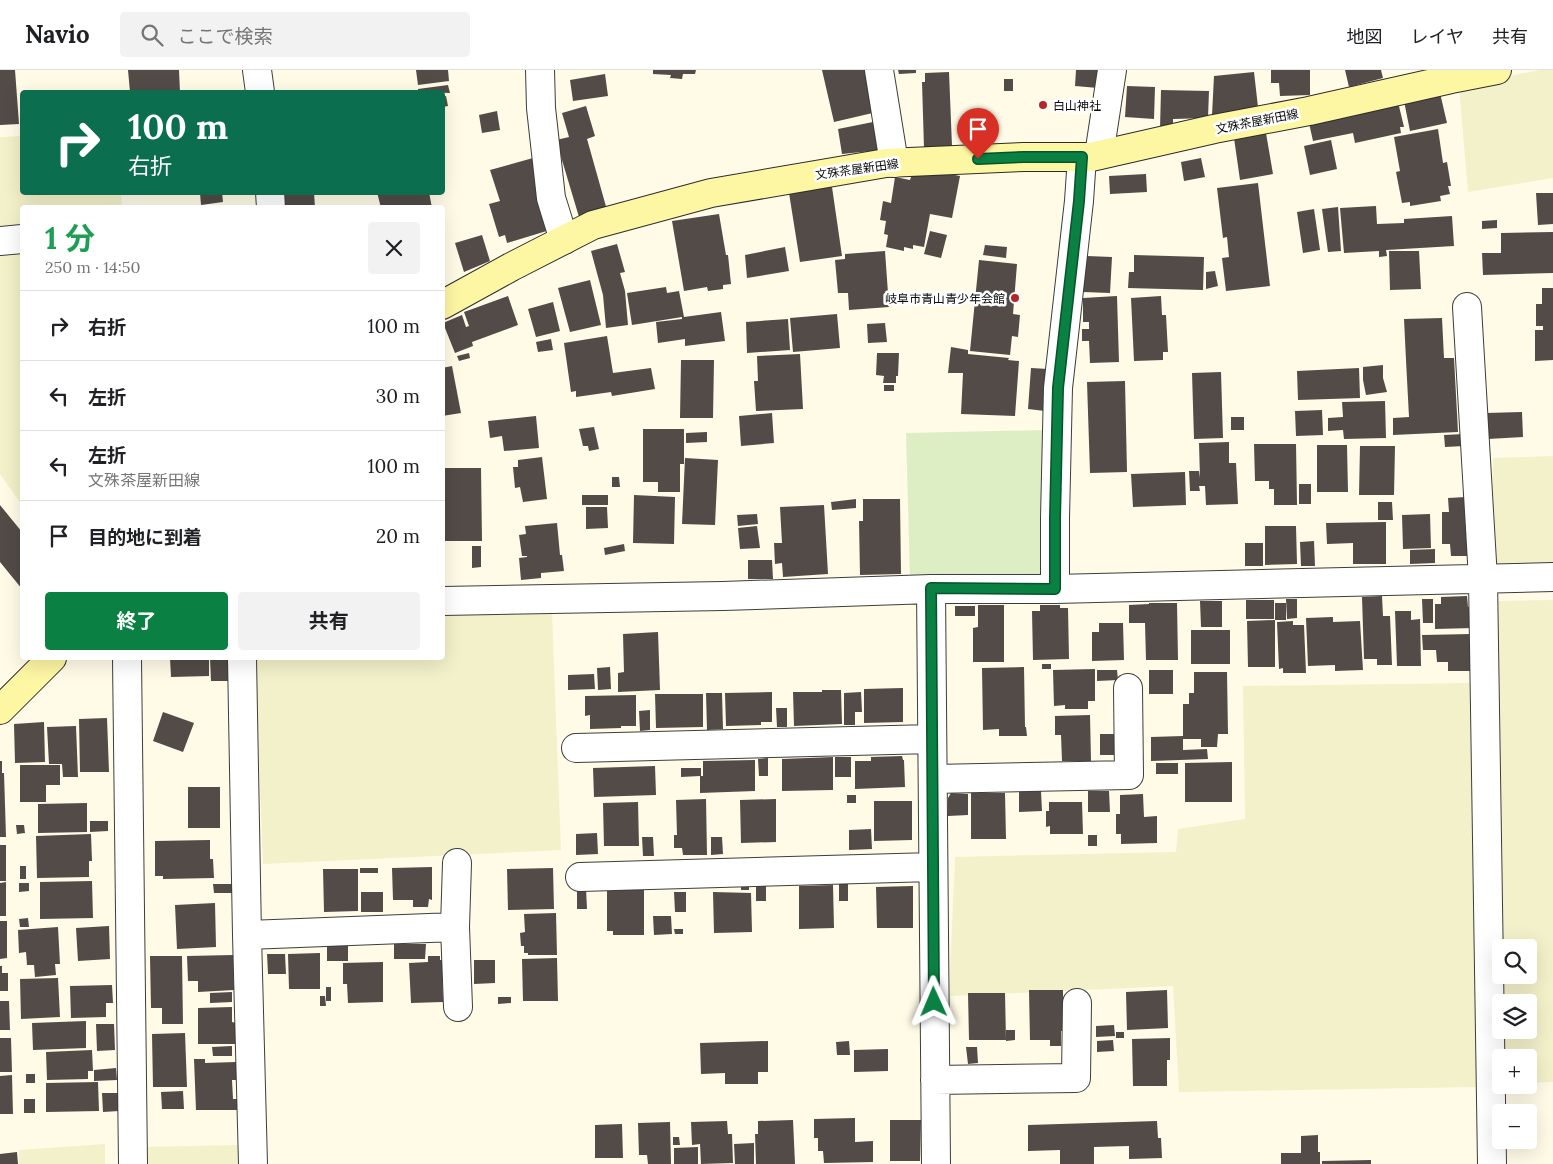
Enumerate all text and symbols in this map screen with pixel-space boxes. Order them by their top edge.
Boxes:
search box [120,12,470,57]
text: Navio [25,19,90,50]
icon: search [138,21,166,49]
text: ここで検索 [178,24,273,48]
text: 地図 [1347,25,1383,48]
text: レイヤ [1411,25,1464,48]
text: 共有 [1492,25,1528,48]
place label: 白山神社 [1053,98,1101,113]
marker: 白山神社 [1037,99,1049,111]
text: 100 m [128,104,228,149]
street label: 文殊茶屋新田線 [1214,106,1300,136]
pin [957,108,999,159]
icon: right [45,110,110,175]
icon: arrive [964,115,992,143]
text: 右折 [128,152,172,180]
street label: 文殊茶屋新田線 [814,156,900,182]
text: 1 分 [45,219,95,257]
button: close [368,222,420,274]
text: 250 m · 14:50 [45,257,140,277]
place label: 岐阜市青山青少年会館 [885,291,1005,306]
marker: 岐阜市青山青少年会館 [1009,292,1021,304]
icon: right [45,312,73,340]
text: 100 m [368,314,420,338]
text: 右折 [88,315,126,339]
icon: left [45,382,73,410]
text: 30 m [376,384,420,408]
text: 左折 [88,385,126,409]
text: 左折 [88,443,126,467]
icon: left [45,452,73,480]
text: 100 m [368,454,420,478]
text: 文殊茶屋新田線 [88,470,200,490]
icon: arrive [45,522,73,550]
text: 20 m [376,524,420,548]
text: 目的地に到着 [88,525,202,549]
button: 終了 [45,592,228,650]
button: 共有 [238,592,420,650]
map controls [1492,939,1537,1149]
button: search [1492,939,1537,984]
position arrow [907,975,959,1027]
button: layers [1492,994,1537,1039]
button: + [1492,1049,1537,1094]
button: − [1492,1104,1537,1149]

